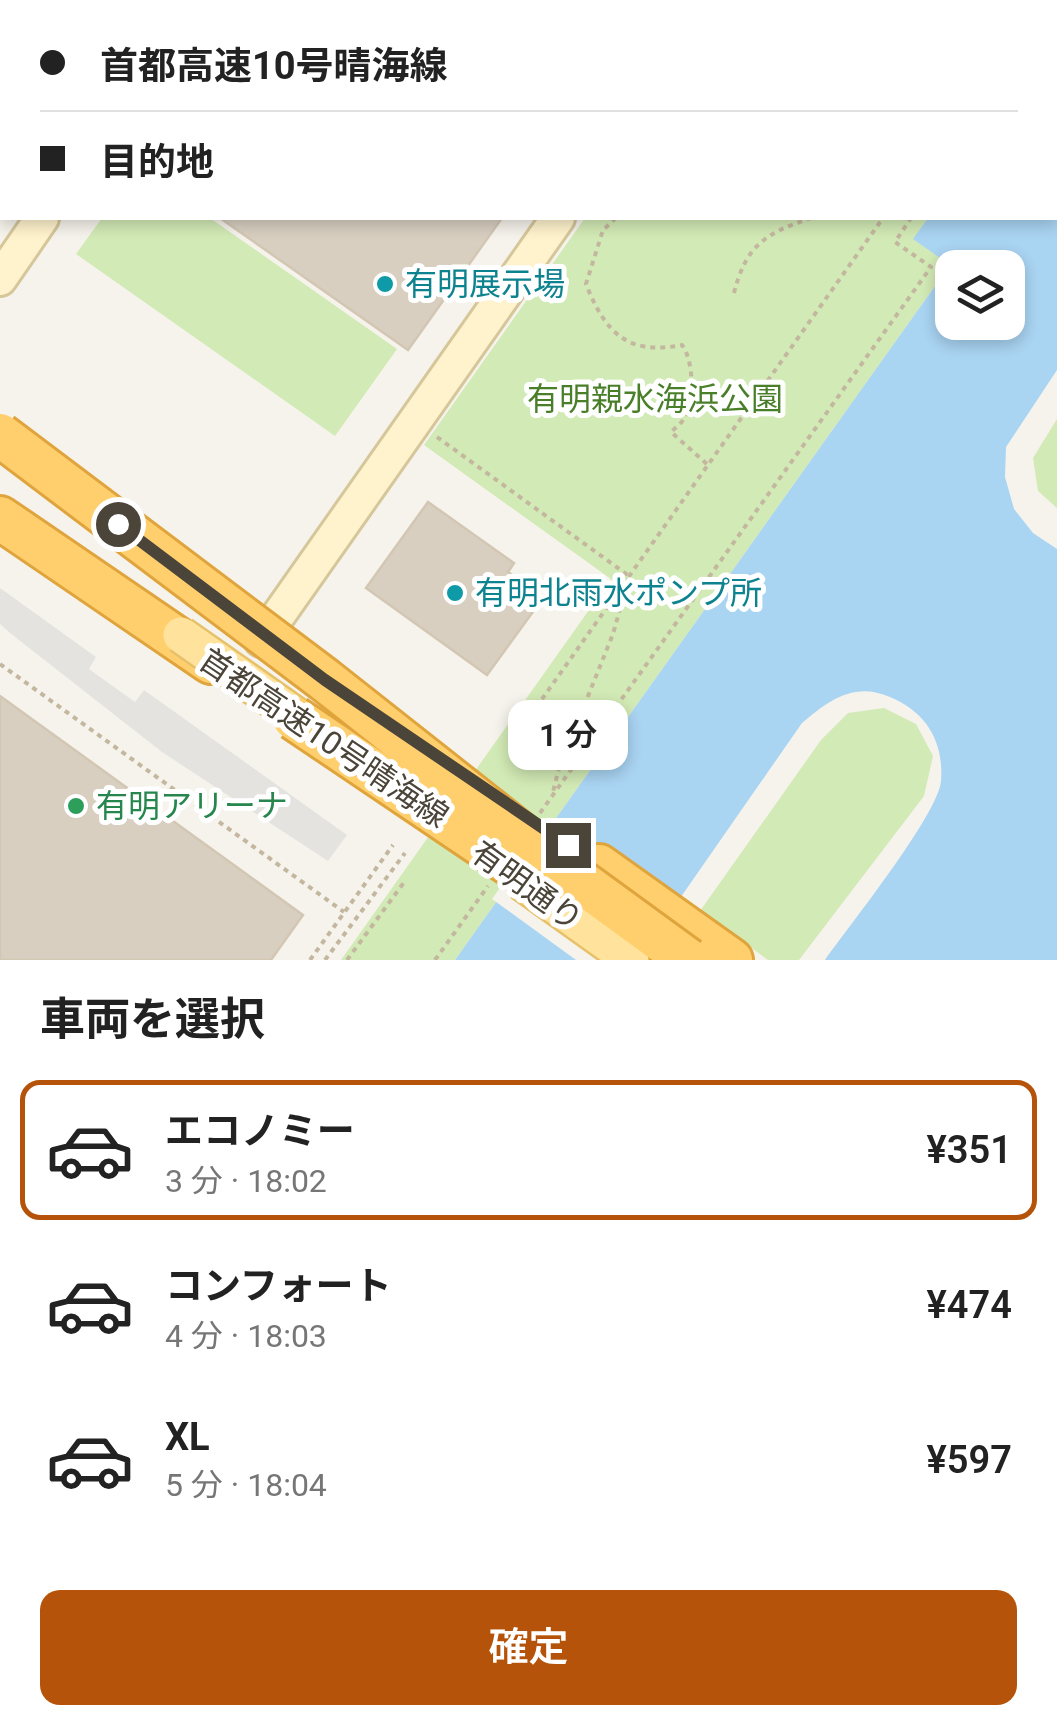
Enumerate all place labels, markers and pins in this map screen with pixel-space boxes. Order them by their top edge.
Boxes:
place label: 有明展示場 [405,265,565,303]
marker: 有明展示場 [374,273,396,295]
place label: 有明北雨水ポンプ所 [475,574,762,612]
marker: 有明北雨水ポンプ所 [444,582,466,604]
place label: 有明アリーナ [96,787,288,825]
marker: 有明アリーナ [65,795,87,817]

